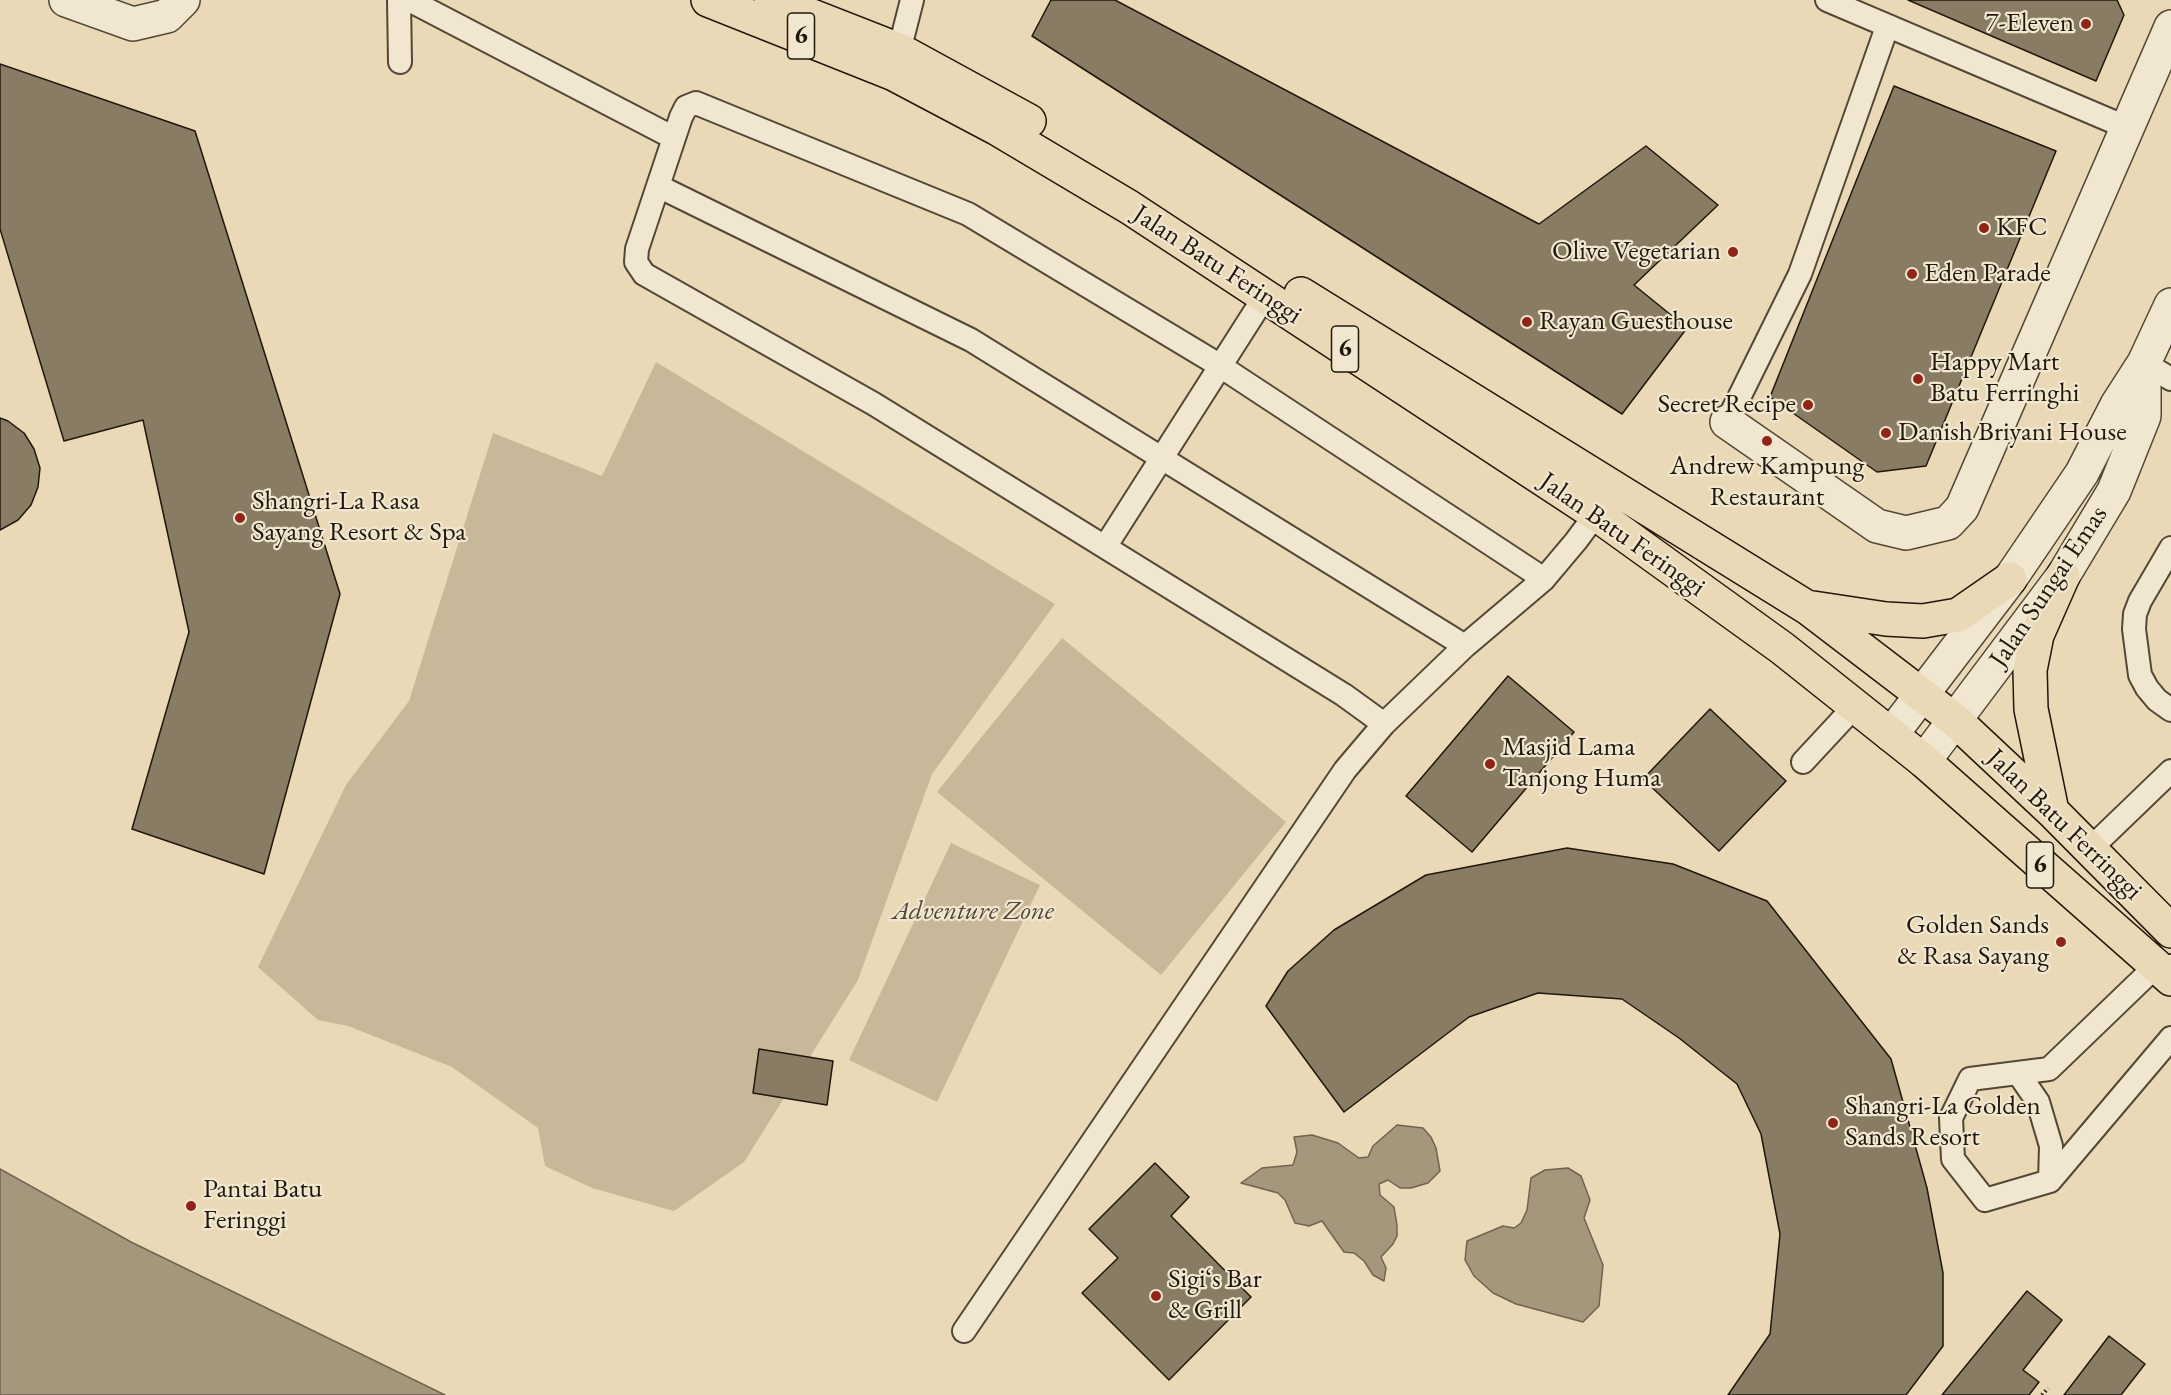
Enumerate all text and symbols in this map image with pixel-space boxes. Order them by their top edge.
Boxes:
place label: 7-Eleven [1985,8,2074,40]
road number: 6 [788,13,814,59]
marker: 7-Eleven [2079,17,2093,31]
street label: Jalan Batu Feringgi [1126,198,1308,332]
place label: KFC [1996,212,2047,244]
marker: KFC [1977,221,1991,235]
place label: Olive Vegetarian [1552,236,1721,268]
marker: Olive Vegetarian [1726,245,1740,259]
place label: Eden Parade [1924,258,2051,290]
marker: Eden Parade [1905,267,1919,281]
place label: Rayan Guesthouse [1539,306,1733,338]
marker: Rayan Guesthouse [1520,315,1534,329]
road number: 6 [1332,326,1358,372]
place label: Happy Mart Batu Ferringhi [1930,347,2079,410]
marker: Happy Mart Batu Ferringhi [1911,372,1925,386]
place label: Secret Recipe [1658,389,1796,421]
marker: Secret Recipe [1801,398,1815,412]
place label: Danish Briyani House [1898,417,2127,449]
marker: Danish Briyani House [1879,426,1893,440]
marker: Andrew Kampung Restaurant [1760,434,1774,448]
place label: Andrew Kampung Restaurant [1670,451,1864,514]
street label: Jalan Batu Feringgi [1533,466,1711,604]
place label: Shangri-La Rasa Sayang Resort & Spa [252,486,466,549]
street label: Jalan Sungai Emas [1983,500,2115,674]
marker: Shangri-La Rasa Sayang Resort & Spa [233,511,247,525]
place label: Masjid Lama Tanjong Huma [1502,732,1661,795]
street label: Jalan Batu Ferringgi [1979,742,2149,908]
marker: Masjid Lama Tanjong Huma [1483,757,1497,771]
road number: 6 [2026,842,2054,888]
park label: Adventure Zone [892,896,1054,928]
place label: Golden Sands & Rasa Sayang [1897,910,2049,973]
marker: Golden Sands & Rasa Sayang [2054,935,2068,949]
place label: Shangri-La Golden Sands Resort [1845,1091,2041,1154]
marker: Shangri-La Golden Sands Resort [1826,1116,1840,1130]
place label: Pantai Batu Feringgi [203,1174,322,1237]
marker: Pantai Batu Feringgi [184,1199,198,1213]
place label: Sigi‘s Bar & Grill [1168,1264,1262,1327]
marker: Sigi‘s Bar & Grill [1149,1289,1163,1303]

